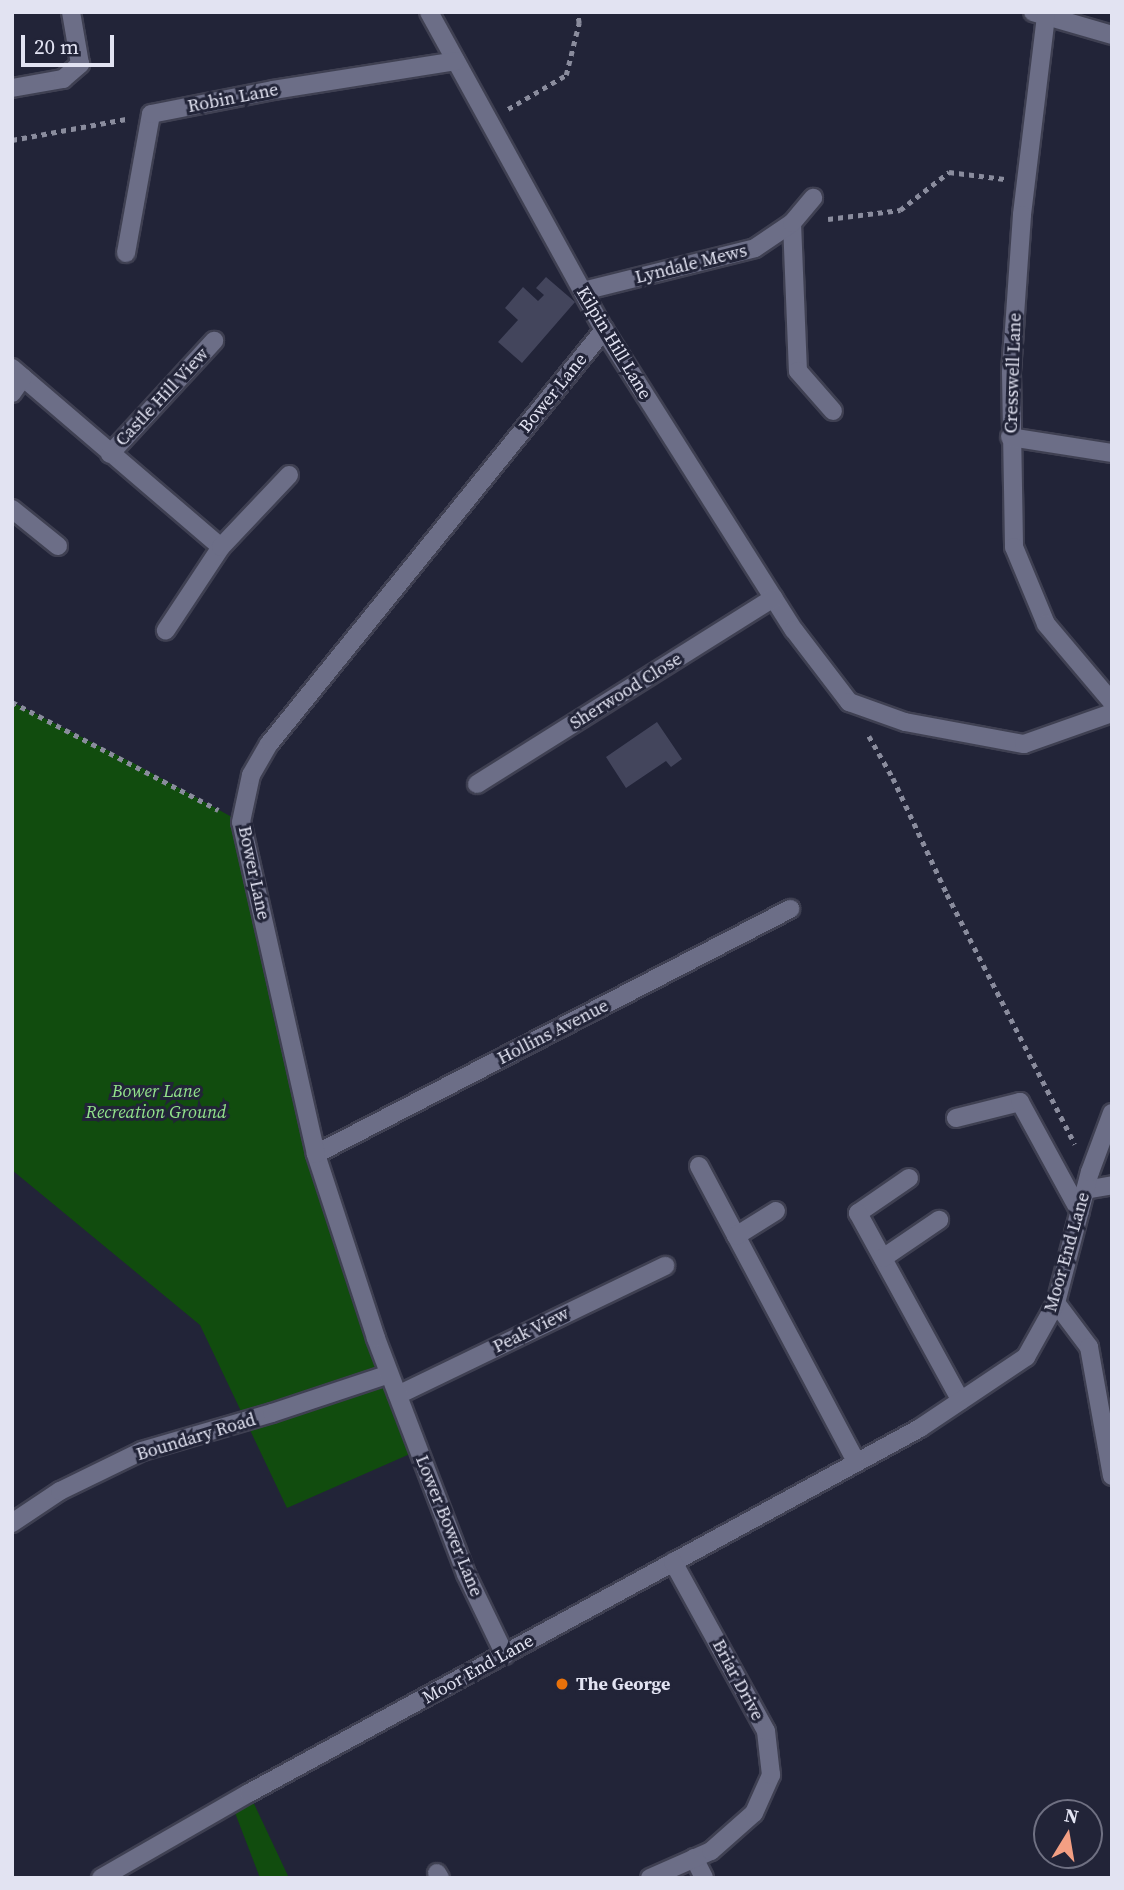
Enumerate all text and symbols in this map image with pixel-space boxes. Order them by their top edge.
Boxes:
scale bar [24,21,117,65]
text: 20 m [34,32,79,61]
street label: Robin Lane [186,79,280,117]
street label: Lyndale Mews [633,240,749,288]
street label: Kilpin Hill Lane [572,283,656,403]
street label: Cresswell Lane [1000,312,1026,434]
street label: Castle Hill View [111,343,213,451]
street label: Bower Lane [515,349,591,437]
street label: Sherwood Close [566,648,686,734]
street label: Bower Lane [234,824,274,922]
street label: Hollins Avenue [494,995,612,1069]
park label: Bower Lane Recreation Ground [85,1081,227,1124]
street label: Moor End Lane [1040,1190,1094,1314]
street label: Peak View [489,1302,573,1358]
street label: Boundary Road [134,1409,258,1465]
street label: Lower Bower Lane [411,1452,487,1600]
street label: Moor End Lane [419,1630,537,1708]
street label: Briar Drive [708,1636,768,1724]
place label: The George [576,1673,670,1695]
marker: The George [554,1676,570,1692]
north arrow [1033,1799,1103,1869]
text: N [1062,1801,1081,1829]

